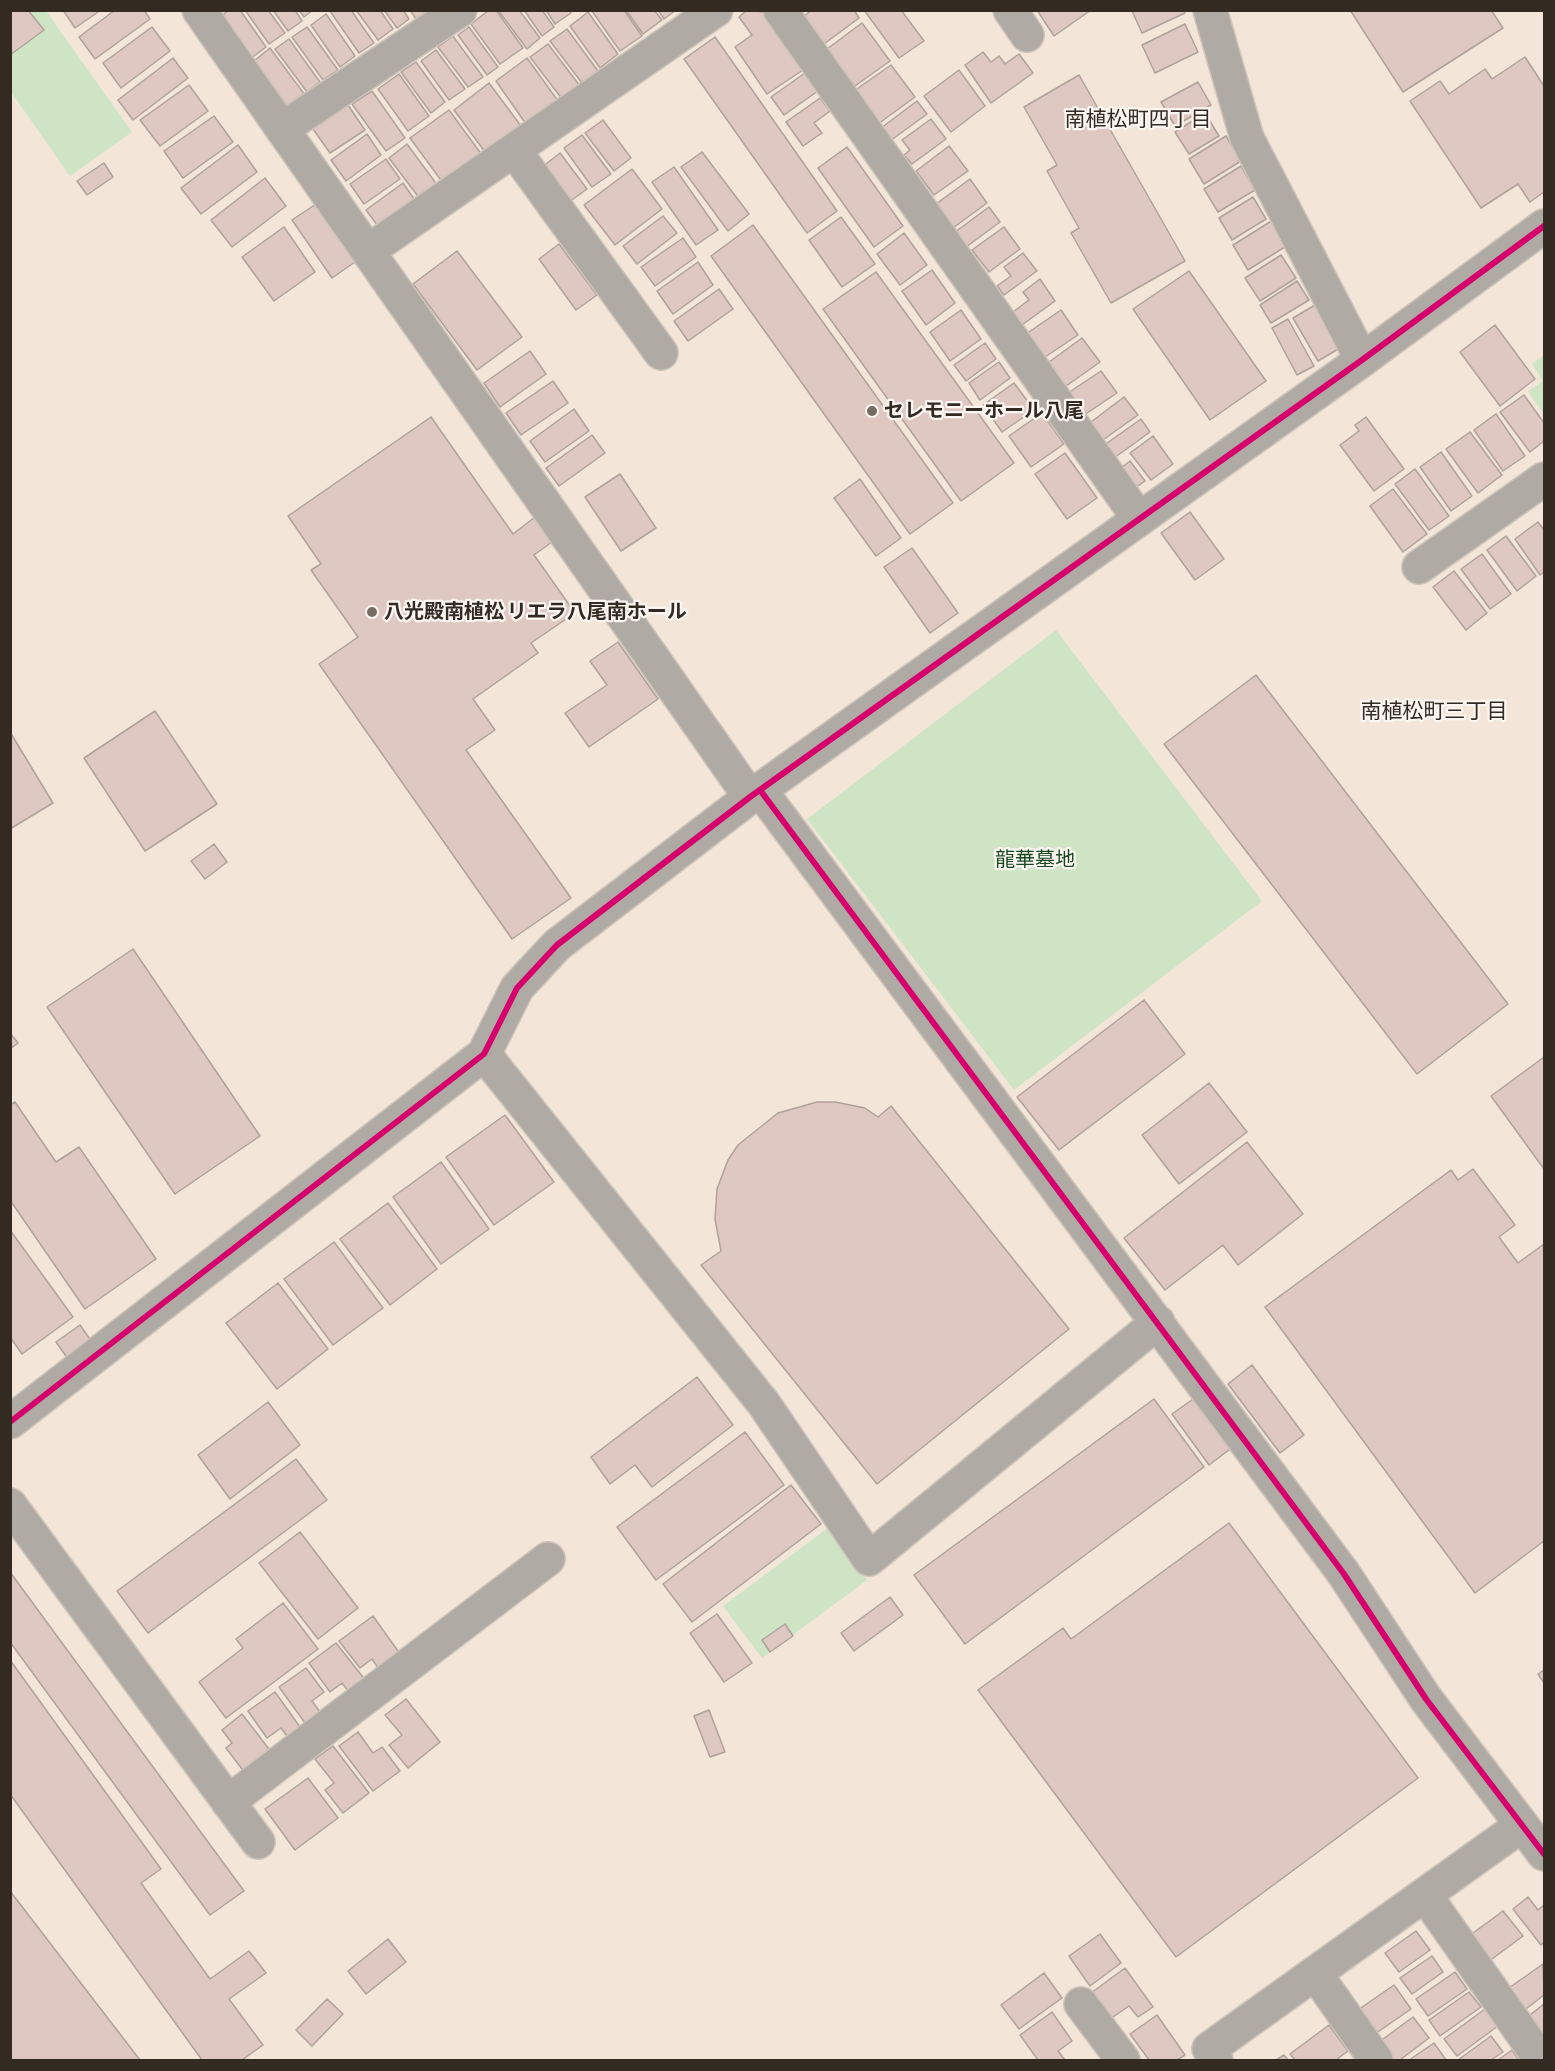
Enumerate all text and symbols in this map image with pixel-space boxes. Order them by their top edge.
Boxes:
district label: 南植松町四丁目 [1065,106,1211,132]
place label: セレモニーホール八尾 [884,399,1084,423]
marker: セレモニーホール八尾 [865,404,879,418]
place label: 八光殿南植松 リエラ八尾南ホール [384,600,687,624]
marker: 八光殿南植松 リエラ八尾南ホール [365,605,379,619]
district label: 南植松町三丁目 [1361,698,1507,724]
park label: 龍華墓地 [995,848,1075,872]

